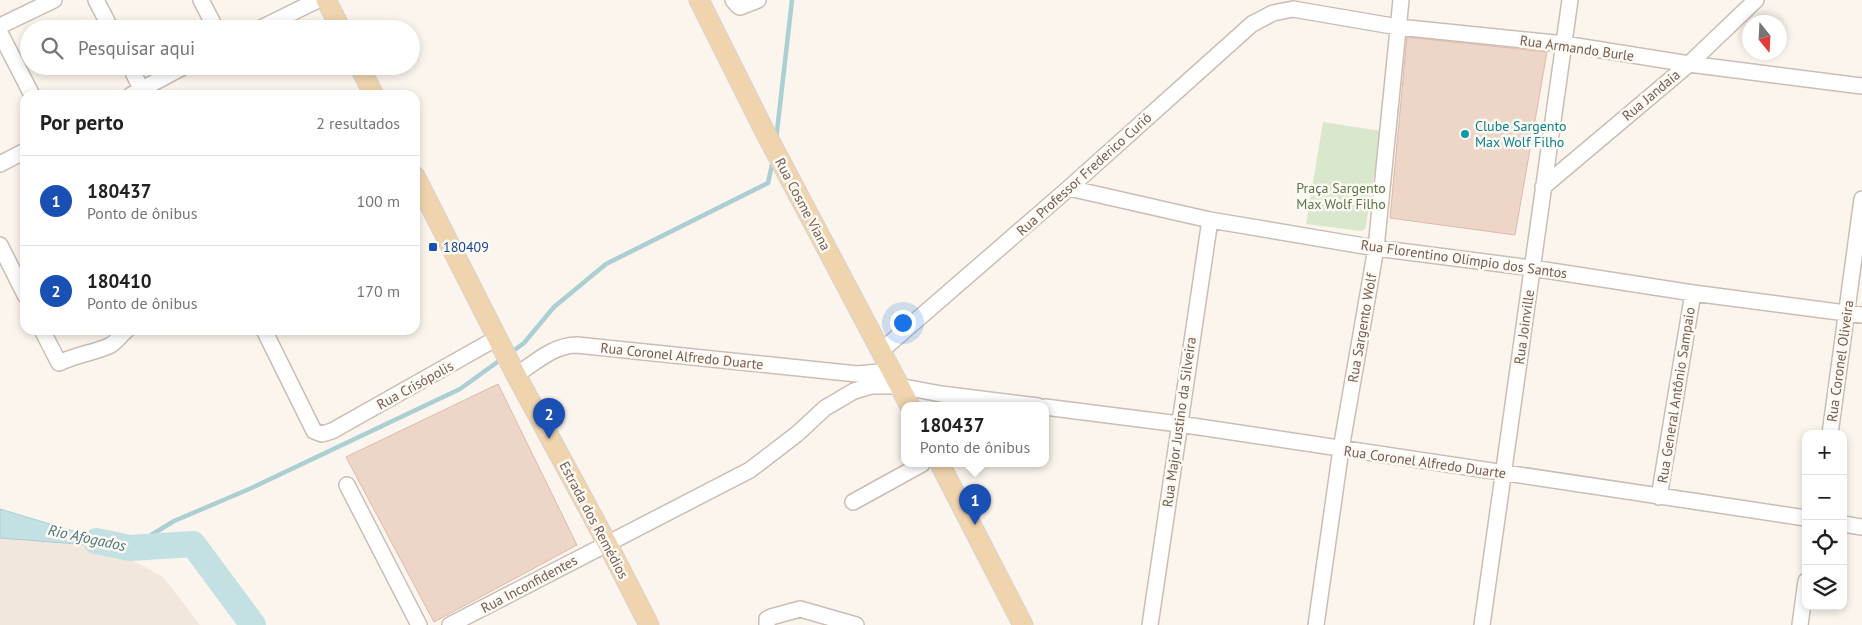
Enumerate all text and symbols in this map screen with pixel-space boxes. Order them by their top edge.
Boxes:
north arrow [1742,15,1787,60]
search box [20,20,420,75]
street label: Rua Armando Burle [1519,31,1635,65]
icon: search [38,34,66,62]
text: Pesquisar aqui [78,36,195,60]
street label: Rua Jandaia [1618,65,1684,124]
street label: Rua Professor Frederico Curió [1013,108,1155,240]
text: Por perto [40,109,124,136]
text: 2 resultados [316,113,400,133]
place label: Clube Sargento Max Wolf Filho [1475,117,1567,151]
marker: Clube Sargento Max Wolf Filho [1459,128,1471,140]
street label: Rua Cosme Viana [771,155,835,253]
text: 180437 [87,179,152,203]
park label: Praça Sargento Max Wolf Filho [1296,179,1386,213]
text: 1 [51,191,61,211]
text: 100 m [357,191,400,211]
text: Ponto de ônibus [87,203,197,223]
street label: Rua Florentino Olímpio dos Santos [1360,236,1568,282]
place label: 180409 [443,238,489,256]
marker: 180409 [427,241,439,253]
text: 180410 [87,269,152,293]
street label: Rua Sargento Wolf [1344,272,1381,384]
text: 2 [51,281,61,301]
text: 170 m [357,281,400,301]
street label: Rua Joinville [1510,289,1538,365]
text: Ponto de ônibus [87,293,197,313]
street label: Rua Coronel Oliveira [1823,299,1857,423]
street label: Rua General Antônio Sampaio [1653,306,1699,484]
your location [890,310,916,336]
street label: Rua Major Justino da Silveira [1158,336,1200,508]
street label: Rua Coronel Alfredo Duarte [600,338,764,374]
street label: Rua Crisópolis [374,357,457,413]
pin: 2 [533,398,565,439]
popup [901,402,1049,467]
text: 180437 [920,413,984,437]
map controls [1802,430,1847,610]
button: + [1802,430,1847,475]
text: Ponto de ônibus [920,437,1030,457]
street label: Rua Coronel Alfredo Duarte [1343,442,1507,482]
street label: Estrada dos Remédios [555,458,633,582]
button: − [1802,475,1847,520]
pin: 1 [959,484,991,525]
water label: Rio Afogados [46,520,128,555]
button: locate [1802,520,1847,565]
street label: Rua Inconfidentes [478,551,580,617]
button: layers [1802,565,1847,610]

